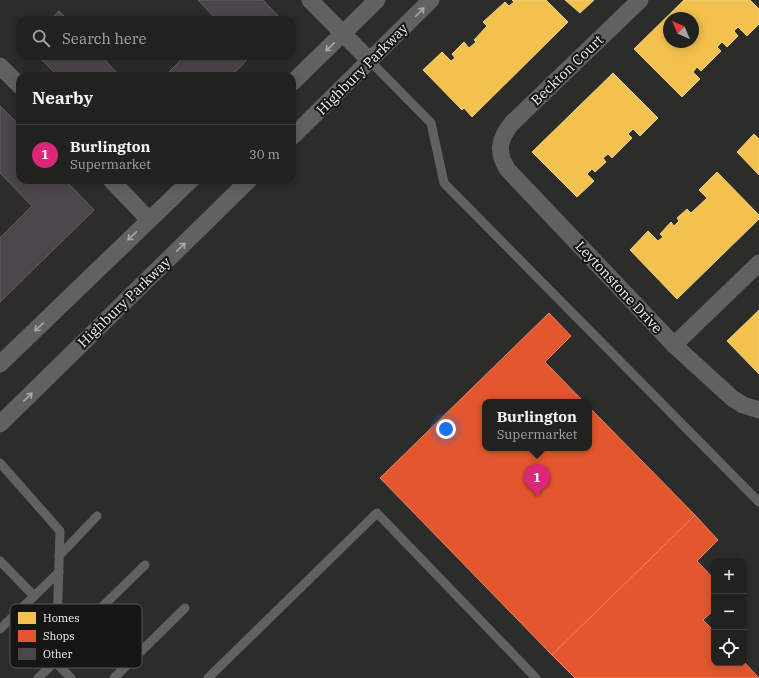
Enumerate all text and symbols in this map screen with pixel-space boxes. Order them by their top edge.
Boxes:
one-way arrow [415,7,425,17]
north arrow [663,12,699,48]
search box [16,16,296,60]
street label: Highbury Parkway [312,19,412,119]
icon: search [30,27,52,49]
text: Search here [62,29,147,48]
street label: Beckton Court [527,31,607,109]
one-way arrow [325,42,335,52]
text: Nearby [32,87,93,109]
text: Burlington [70,137,150,156]
text: 1 [41,146,49,163]
text: 30 m [249,146,280,163]
text: Supermarket [70,156,151,173]
one-way arrow [127,231,137,241]
street label: Leytonstone Drive [572,237,666,337]
one-way arrow [176,242,186,252]
street label: Highbury Parkway [74,253,175,351]
one-way arrow [34,322,44,331]
one-way arrow [23,392,33,402]
popup [482,399,592,451]
text: Burlington [497,407,577,426]
your location [436,419,456,439]
text: Supermarket [497,426,577,443]
pin: 1 [524,464,550,497]
map controls [711,558,747,666]
button: + [711,558,747,594]
button: − [711,594,747,630]
legend [10,604,142,668]
text: Homes [43,611,80,625]
text: Shops [43,629,75,643]
button: locate [711,630,747,666]
text: Other [43,647,73,661]

